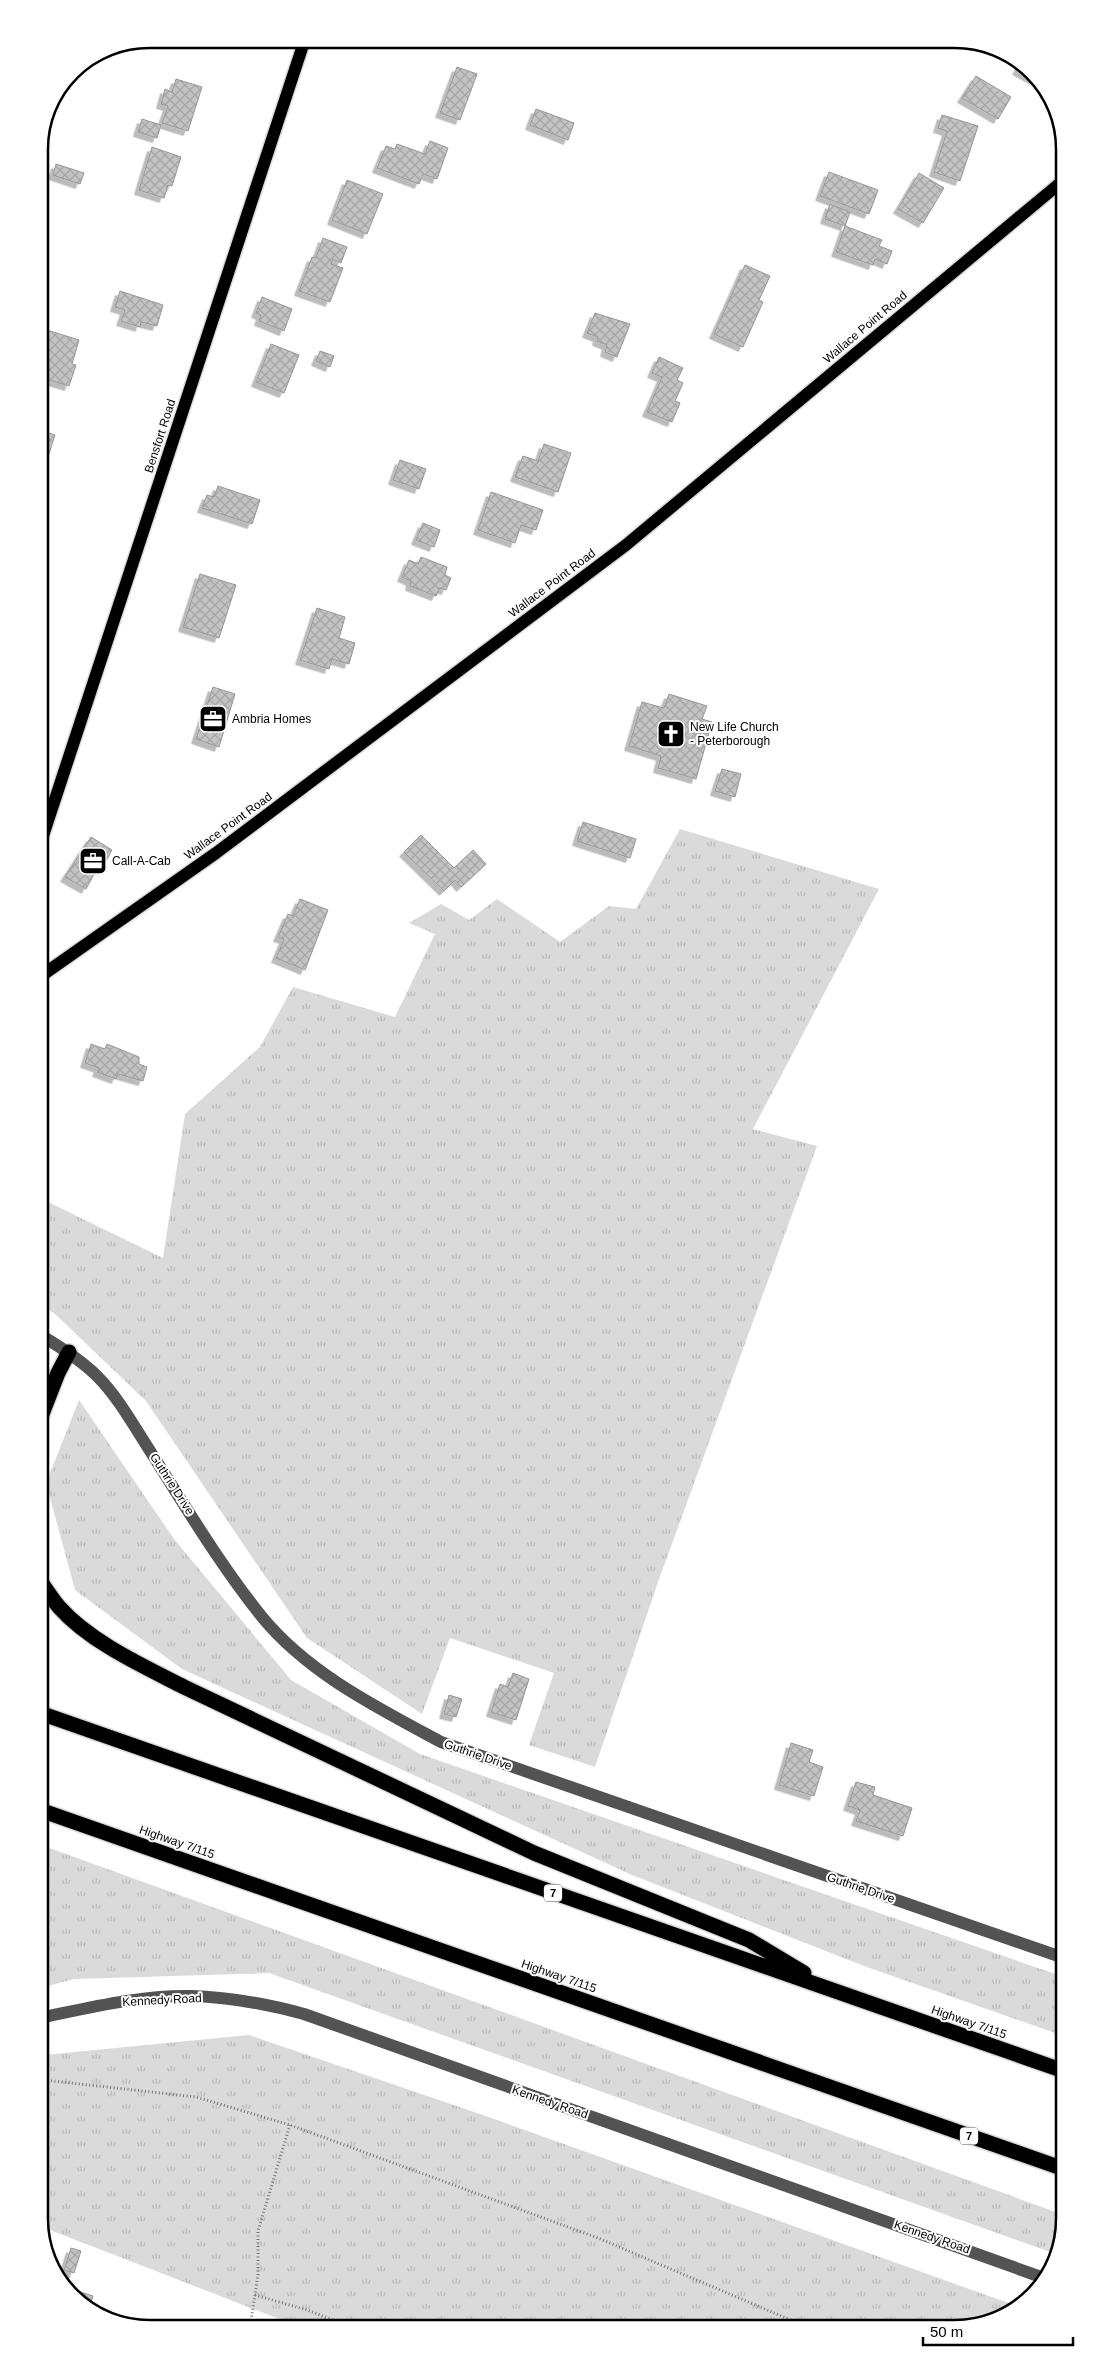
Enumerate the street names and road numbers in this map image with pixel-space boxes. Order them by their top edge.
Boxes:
street label: Wallace Point Road [820,288,910,366]
street label: Bensfort Road [141,397,179,475]
street label: Wallace Point Road [506,546,598,620]
street label: Wallace Point Road [181,789,275,863]
street label: Guthrie Drive [147,1451,197,1518]
street label: Guthrie Drive [442,1737,514,1773]
street label: Highway 7/115 [138,1823,217,1862]
street label: Guthrie Drive [825,1870,897,1906]
road number: 7 [544,1885,562,1902]
street label: Highway 7/115 [520,1957,599,1996]
street label: Kennedy Road [122,1991,202,2009]
street label: Highway 7/115 [930,2003,1009,2042]
street label: Kennedy Road [510,2082,590,2122]
road number: 7 [960,2128,978,2144]
street label: Kennedy Road [892,2217,972,2257]

